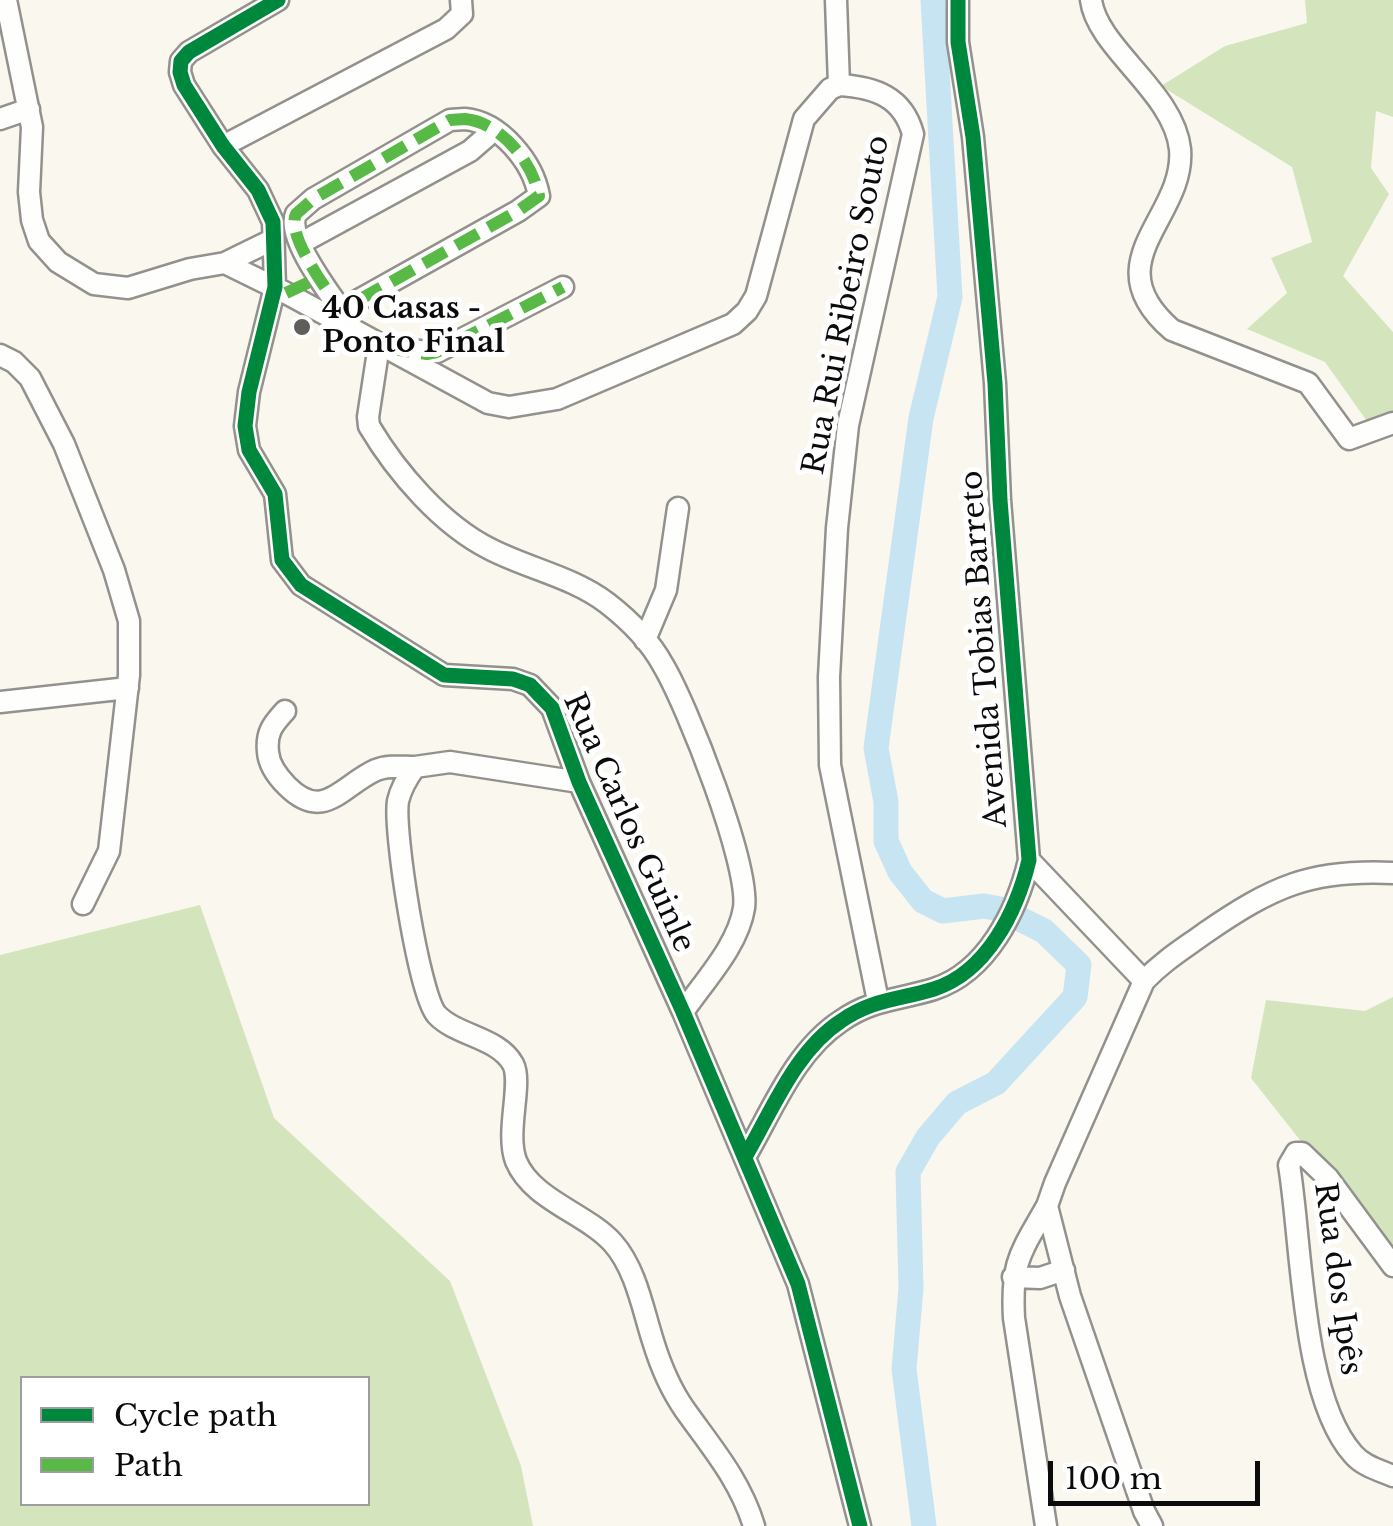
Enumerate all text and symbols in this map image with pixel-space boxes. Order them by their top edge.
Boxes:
street label: Rua Rui Ribeiro Souto [796,132,898,478]
place label: 40 Casas - Ponto Final [322,292,505,362]
marker: 40 Casas - Ponto Final [291,316,313,338]
street label: Avenida Tobias Barreto [955,469,1015,829]
street label: Rua Carlos Guinle [555,688,701,958]
street label: Rua dos Ipês [1306,1180,1368,1378]
legend [20,1376,370,1506]
text: Cycle path [114,1397,277,1434]
scale bar [1053,1441,1266,1503]
text: Path [114,1447,183,1484]
text: 100 m [1065,1460,1162,1497]

